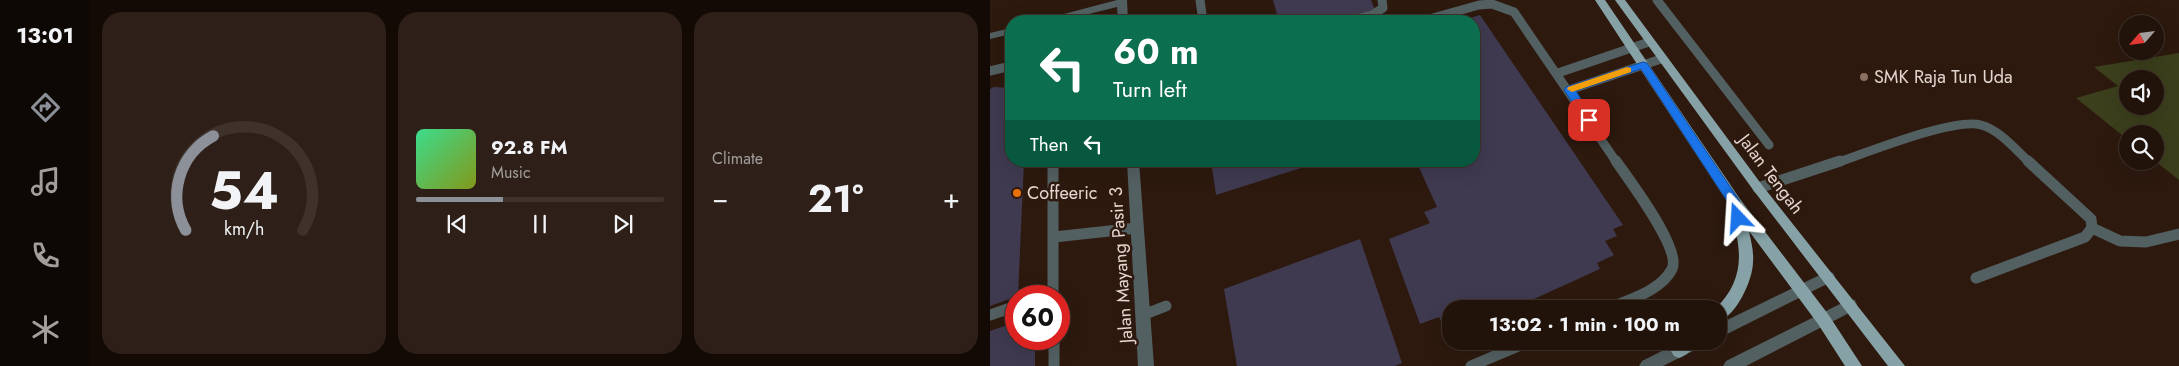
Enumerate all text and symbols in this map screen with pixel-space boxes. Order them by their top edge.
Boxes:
north arrow [2119,15,2164,60]
map controls [2119,15,2164,170]
text: 13:01 [16,19,74,51]
text: 60 m [1113,27,1199,77]
icon: left [1030,35,1095,100]
place label: SMK Raja Tun Uda [1874,64,2013,90]
button: sound [2119,70,2164,115]
marker: SMK Raja Tun Uda [1858,71,1870,83]
text: Turn left [1113,73,1187,105]
icon: directions [28,90,63,125]
pin [1568,99,1610,141]
icon: arrive [1575,106,1603,134]
button: search [2119,125,2164,170]
street label: Jalan Tengah [1731,127,1810,219]
icon: left [1079,130,1107,158]
text: Then [1030,131,1069,158]
text: 92.8 FM [491,134,567,161]
text: Climate [712,147,763,170]
text: 54 [209,153,279,229]
text: Music [491,161,531,184]
icon: music [28,164,63,199]
text: 21° [808,171,863,226]
text: − [712,178,729,219]
text: + [943,178,960,219]
place label: Coffeeric [1027,180,1097,206]
street label: Jalan Mayang Pasir 3 [1103,186,1140,346]
marker: Coffeeric [1011,187,1023,199]
position arrow [1711,191,1763,243]
icon: previous [443,210,471,238]
icon: pause [526,210,554,238]
icon: next [609,210,637,238]
text: km/h [224,216,264,242]
icon: phone [28,238,63,273]
speed limit sign: 60 [1005,285,1070,350]
text: 13:02 · 1 min · 100 m [1489,311,1680,338]
icon: climate [28,312,63,347]

